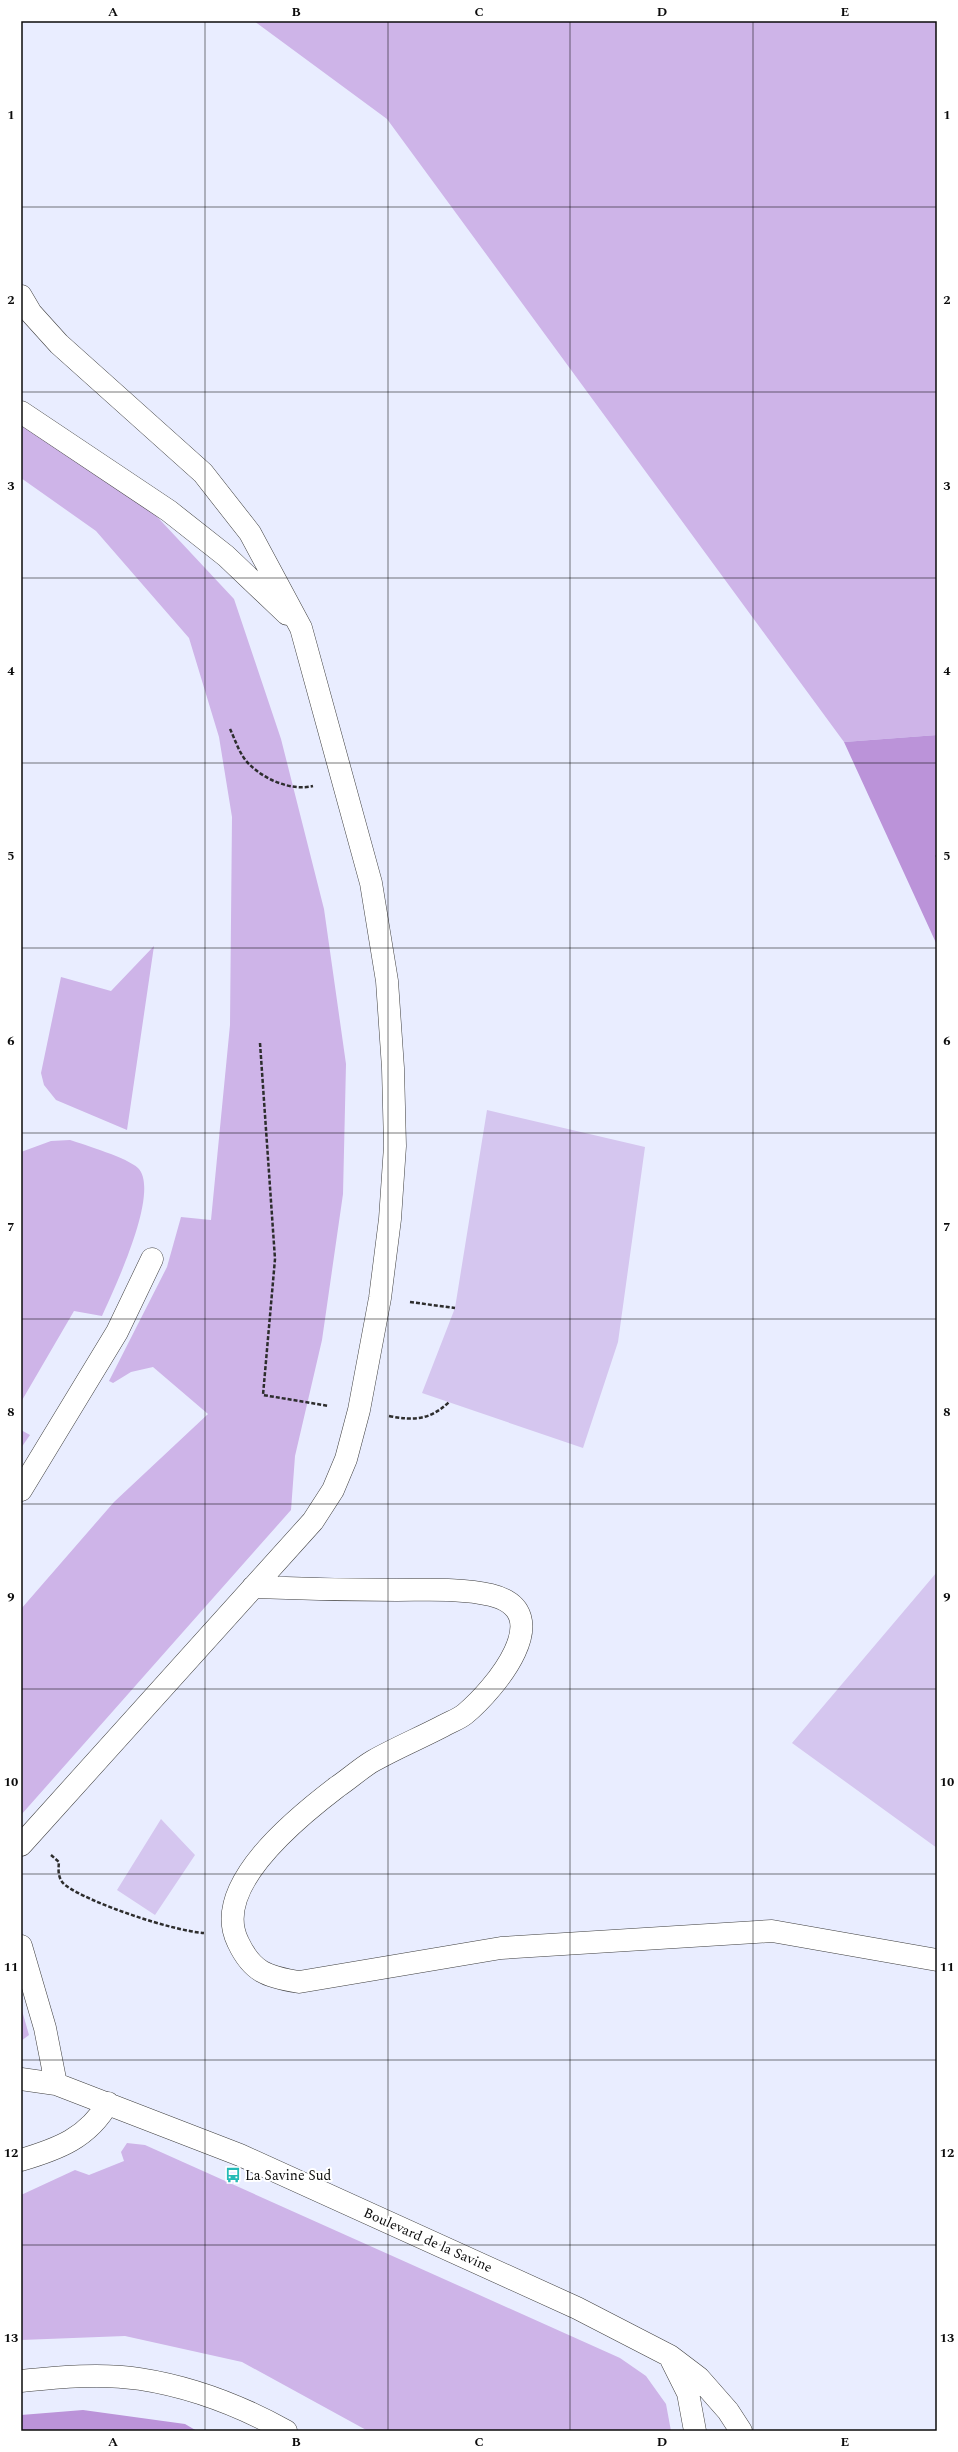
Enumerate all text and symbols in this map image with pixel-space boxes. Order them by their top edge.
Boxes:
text: A [108,2,118,22]
text: B [291,2,301,22]
text: C [474,2,484,22]
text: D [657,2,667,22]
text: E [841,2,850,22]
text: 1 [7,105,15,125]
text: 1 [943,105,951,125]
text: 2 [7,290,15,310]
text: 2 [943,290,951,310]
text: 3 [7,476,15,496]
text: 3 [943,476,951,496]
text: 4 [7,661,15,681]
text: 4 [943,661,951,681]
text: 5 [7,846,15,866]
text: 5 [943,846,951,866]
text: 6 [7,1031,15,1051]
text: 6 [943,1031,951,1051]
text: 7 [7,1217,15,1237]
text: 7 [943,1217,951,1237]
text: 8 [7,1402,15,1422]
text: 8 [943,1402,951,1422]
text: 9 [7,1587,15,1607]
text: 9 [943,1587,951,1607]
text: 10 [4,1772,18,1792]
text: 10 [940,1772,954,1792]
text: 11 [4,1957,18,1977]
text: 11 [940,1957,954,1977]
text: 12 [4,2143,18,2163]
text: 12 [940,2143,954,2163]
place label: La Savine Sud [245,2165,332,2186]
bus stop icon: La Savine Sud [224,2166,242,2184]
street label: Boulevard de la Savine [360,2202,496,2278]
text: 13 [4,2328,18,2348]
text: 13 [940,2328,954,2348]
text: A [108,2432,118,2452]
text: B [291,2432,301,2452]
text: C [474,2432,484,2452]
text: D [657,2432,667,2452]
text: E [841,2432,850,2452]

